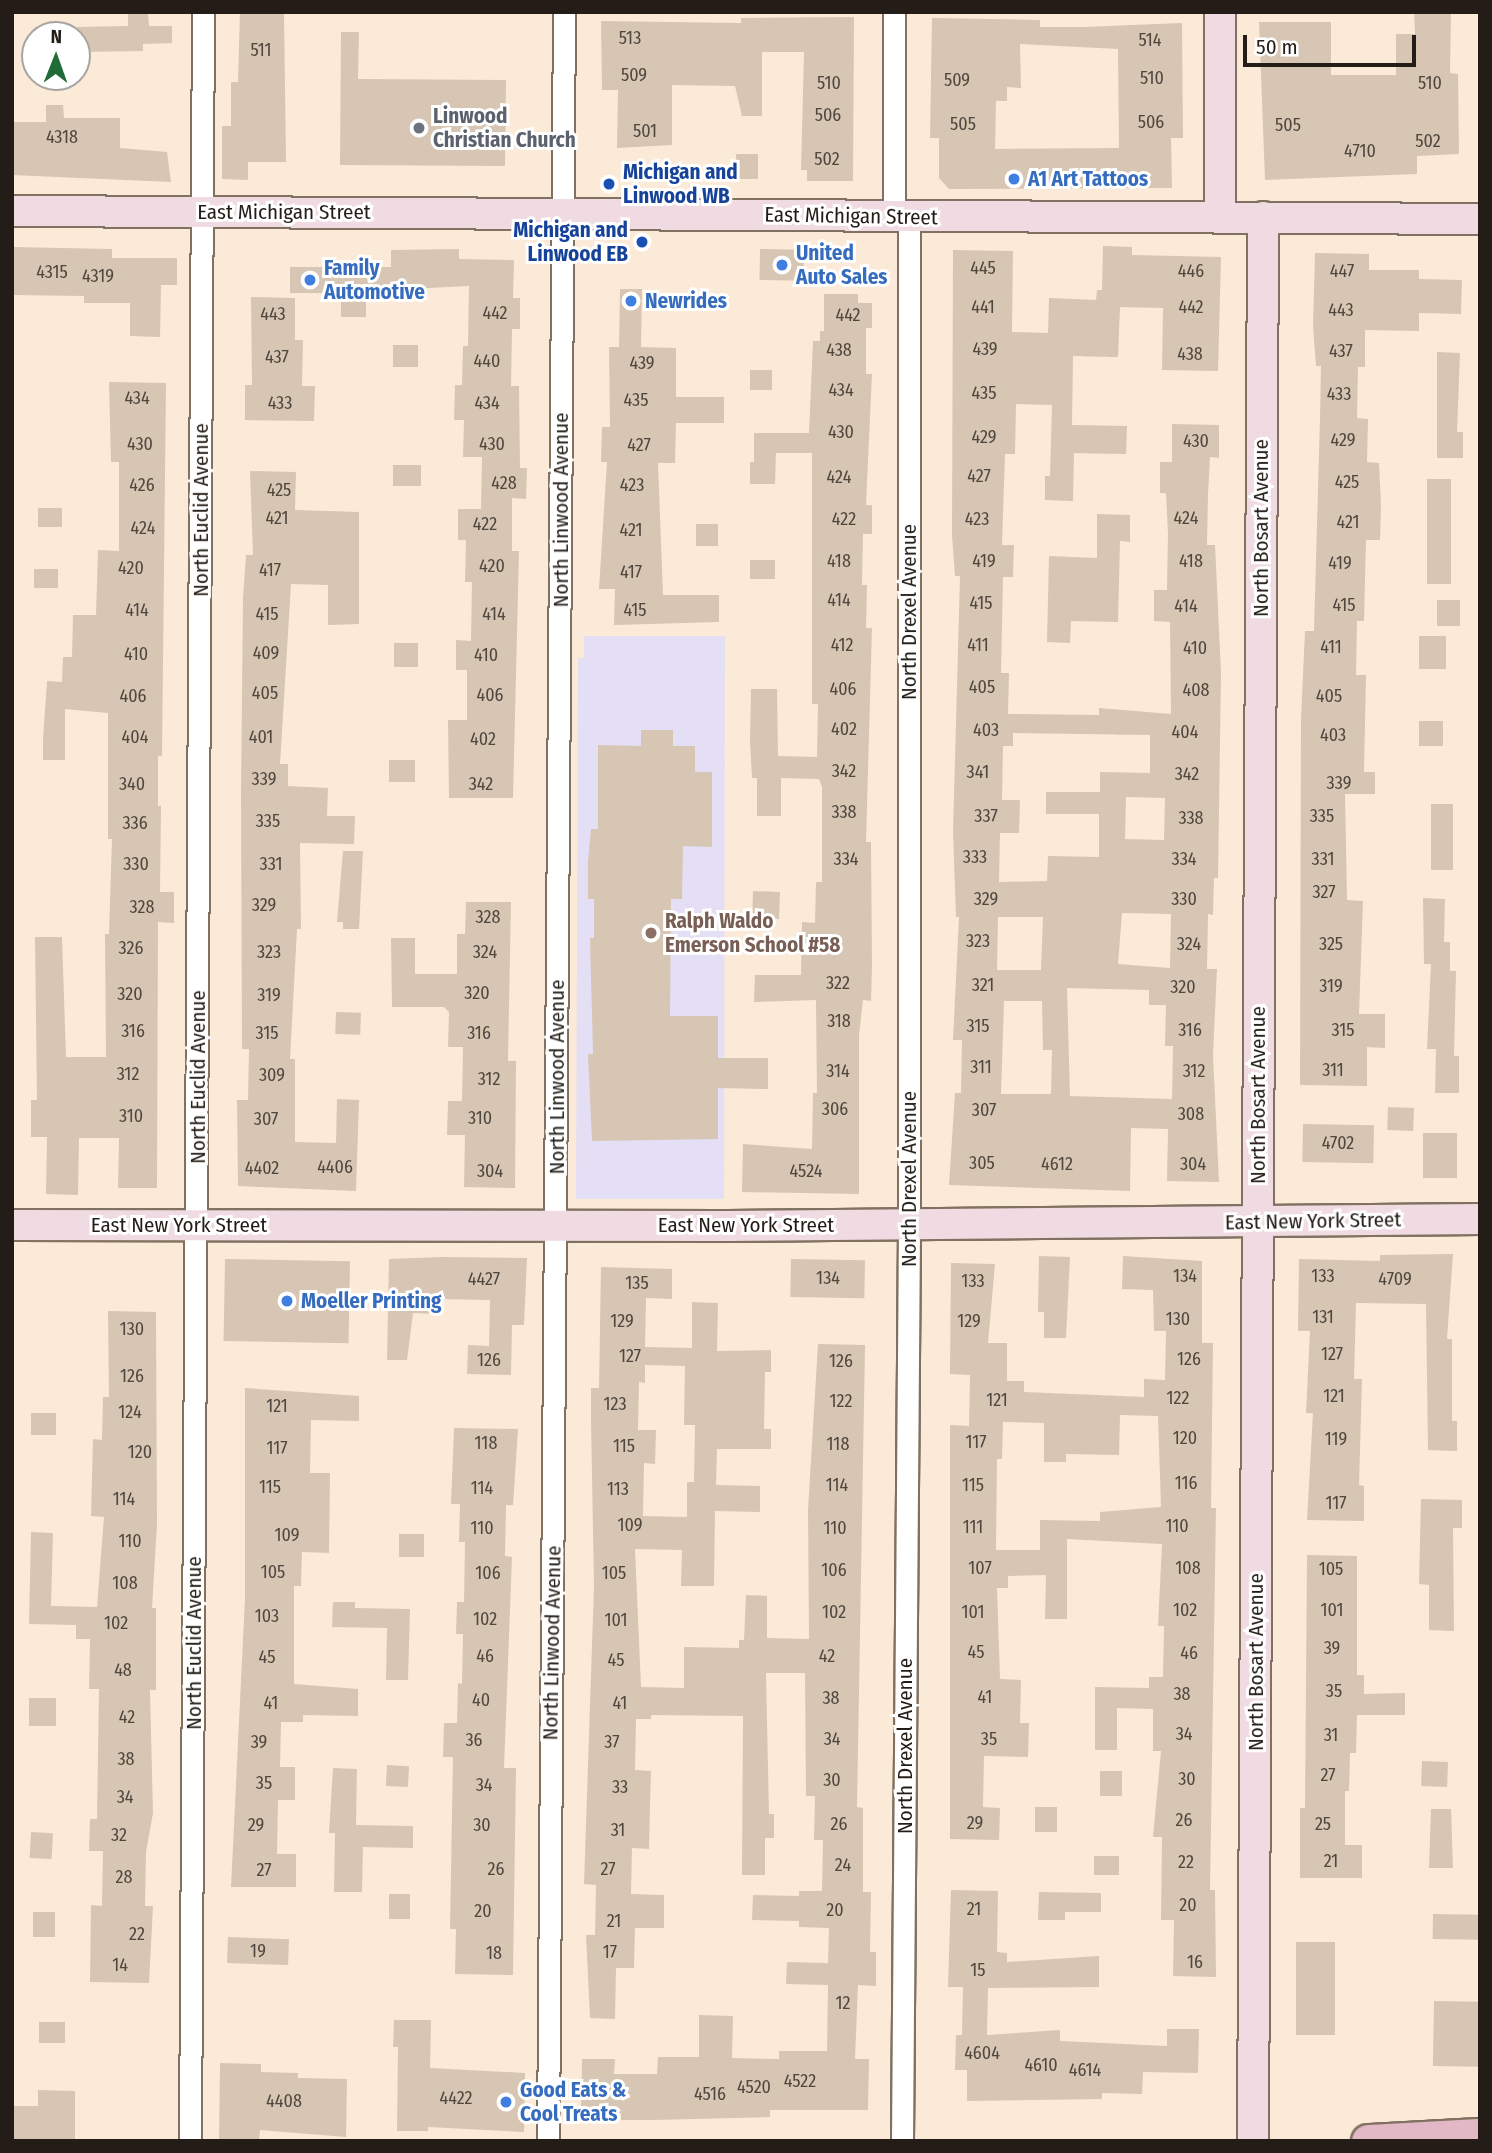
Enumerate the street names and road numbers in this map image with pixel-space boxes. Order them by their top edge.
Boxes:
street label: East Michigan Street [197,199,371,225]
street label: East Michigan Street [764,202,938,230]
street label: North Linwood Avenue [548,413,574,607]
street label: North Euclid Avenue [188,423,214,597]
street label: North Bosart Avenue [1248,439,1274,617]
street label: North Drexel Avenue [896,524,922,700]
street label: North Linwood Avenue [544,980,570,1174]
street label: North Euclid Avenue [185,990,211,1164]
street label: North Bosart Avenue [1245,1006,1271,1184]
street label: North Drexel Avenue [896,1091,922,1267]
street label: East New York Street [1225,1207,1401,1235]
street label: East New York Street [91,1212,267,1238]
street label: East New York Street [658,1212,834,1238]
street label: North Linwood Avenue [538,1545,566,1741]
street label: North Euclid Avenue [181,1556,207,1730]
street label: North Bosart Avenue [1243,1573,1269,1751]
street label: North Drexel Avenue [892,1658,918,1834]

